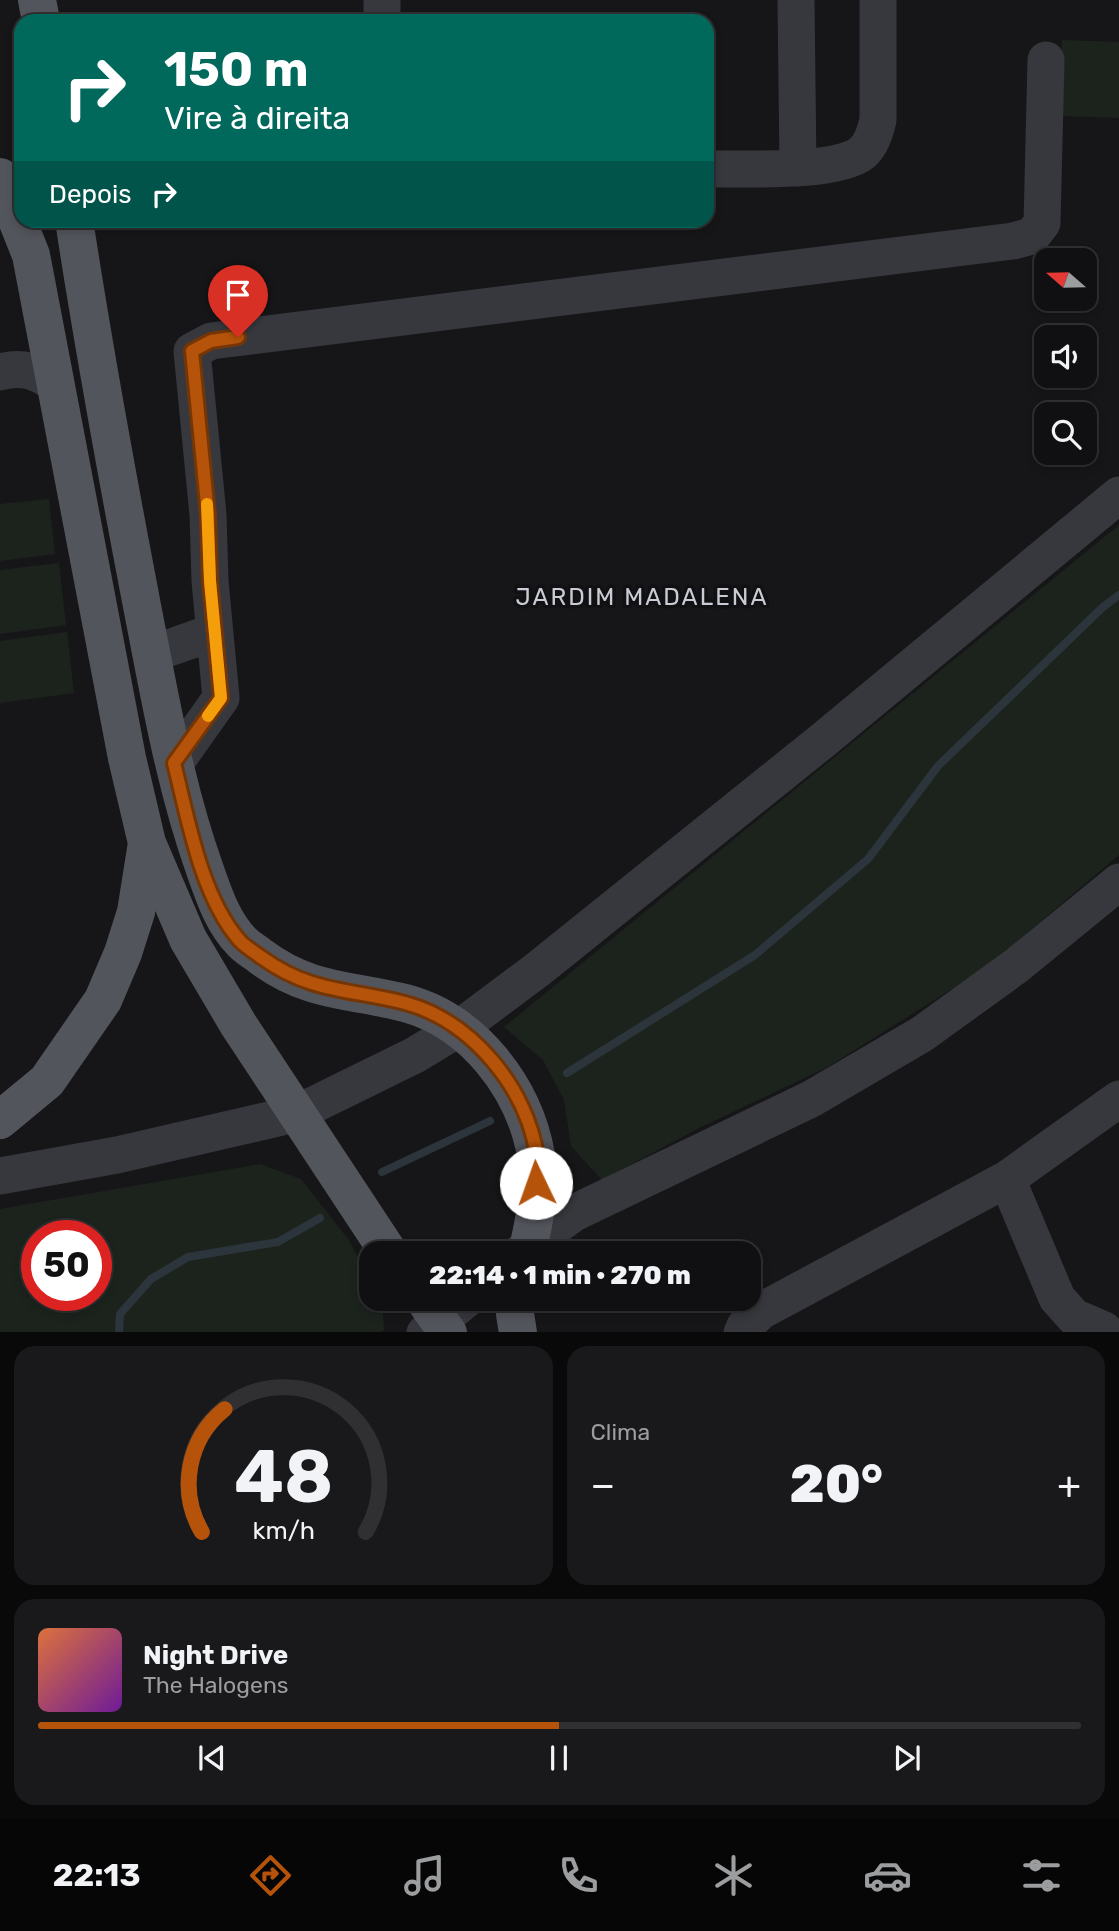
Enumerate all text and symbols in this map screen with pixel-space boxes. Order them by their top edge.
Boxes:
text: 150 m [164,40,309,98]
icon: right [49,42,140,133]
text: Vire à direita [164,99,350,137]
icon: right [145,175,183,213]
text: Depois [49,179,131,210]
north arrow [1034,248,1097,312]
map controls [1034,248,1097,465]
pin [208,265,268,337]
icon: arrive [219,276,257,314]
button: sound [1034,325,1097,388]
button: search [1034,402,1097,465]
district label: JARDIM MADALENA [516,583,769,611]
position arrow [499,1146,573,1220]
speed limit sign: 50 [21,1220,112,1311]
text: 22:14 · 1 min · 270 m [429,1260,691,1291]
text: Clima [591,1418,650,1446]
text: 48 [234,1434,333,1520]
text: 20° [790,1453,883,1515]
text: − [591,1462,615,1508]
text: + [1057,1462,1081,1508]
text: km/h [252,1515,314,1544]
text: Night Drive [143,1640,288,1671]
text: The Halogens [143,1671,289,1699]
icon: previous [193,1739,231,1777]
icon: pause [540,1739,578,1777]
icon: next [888,1739,926,1777]
icon: directions [246,1851,295,1900]
icon: music [400,1851,449,1900]
icon: phone [554,1851,603,1900]
icon: climate [709,1851,758,1900]
icon: car [863,1851,912,1900]
icon: filters [1017,1851,1066,1900]
text: 22:13 [53,1856,141,1894]

